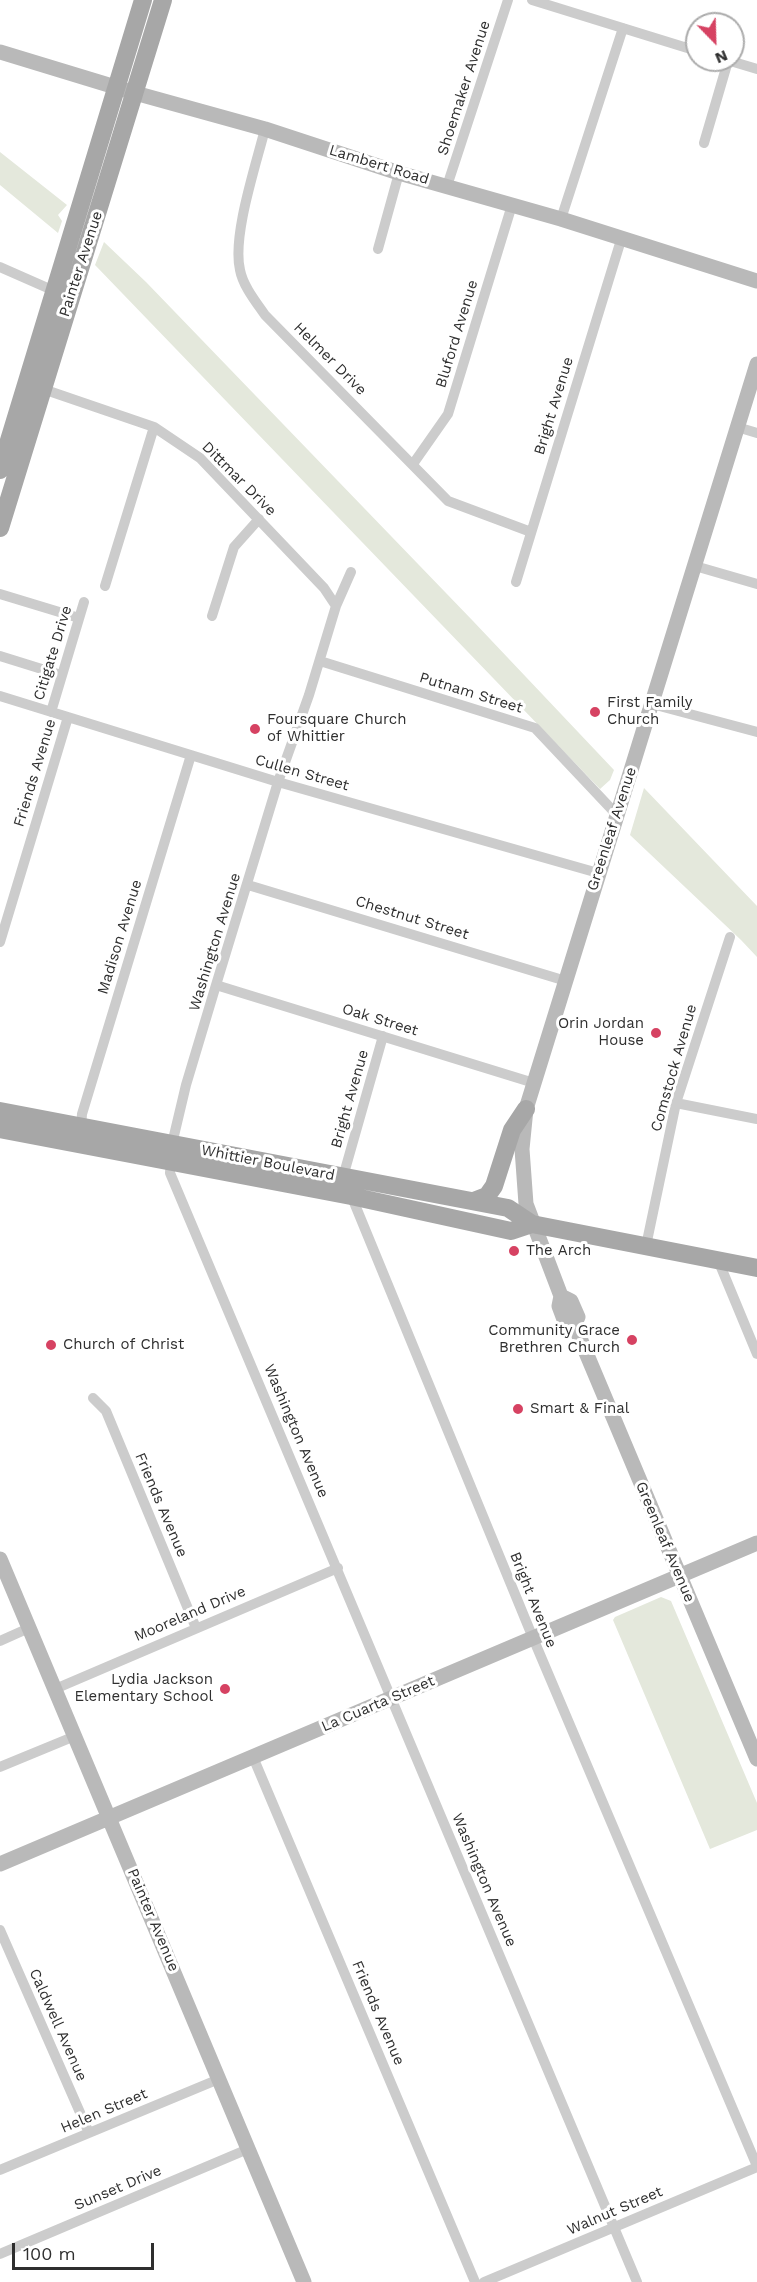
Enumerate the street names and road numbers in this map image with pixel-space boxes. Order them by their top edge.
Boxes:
street label: Shoemaker Avenue [434,18,494,158]
street label: Lambert Road [327,141,431,189]
street label: Painter Avenue [55,209,107,319]
street label: Bluford Avenue [432,278,482,390]
street label: Helmer Drive [290,319,370,399]
street label: Bright Avenue [531,355,577,457]
street label: Dittmar Drive [198,438,280,520]
street label: Citigate Drive [30,603,76,703]
street label: Putnam Street [417,669,525,717]
street label: Friends Avenue [10,717,60,829]
street label: Cullen Street [253,751,351,795]
street label: Greenleaf Avenue [583,765,641,893]
street label: Washington Avenue [185,871,245,1013]
street label: Madison Avenue [94,877,146,997]
street label: Chestnut Street [353,892,471,944]
street label: Oak Street [340,1000,420,1040]
street label: Comstock Avenue [647,1002,701,1134]
street label: Bright Avenue [327,1048,373,1150]
street label: Whittier Boulevard [200,1141,336,1185]
street label: Washington Avenue [260,1361,332,1501]
street label: Friends Avenue [131,1450,191,1560]
street label: Greenleaf Avenue [632,1479,698,1605]
street label: Bright Avenue [506,1550,560,1650]
street label: Mooreland Drive [132,1582,248,1646]
street label: La Cuarta Street [319,1672,437,1736]
street label: Washington Avenue [448,1810,520,1950]
street label: Painter Avenue [123,1866,183,1974]
street label: Friends Avenue [348,1958,408,2068]
street label: Caldwell Avenue [25,1966,91,2084]
street label: Helen Street [58,2085,150,2137]
street label: Sunset Drive [72,2162,164,2214]
street label: Walnut Street [565,2183,665,2239]

